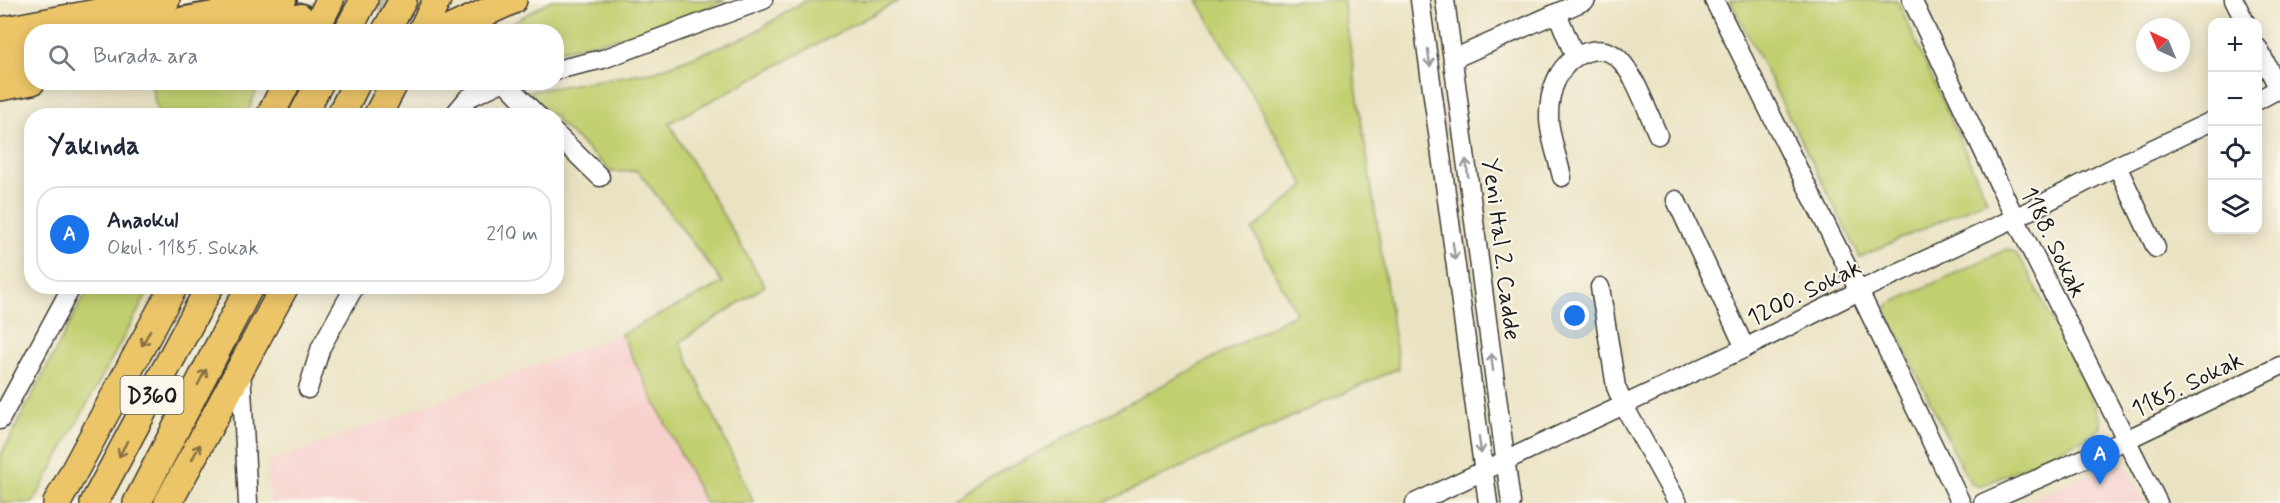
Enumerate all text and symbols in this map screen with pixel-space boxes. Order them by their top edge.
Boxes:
north arrow [2136,18,2190,72]
map controls [2208,18,2262,234]
button: + [2208,18,2262,72]
search box [24,24,564,90]
icon: search [45,41,78,74]
text: Burada ara [93,43,198,71]
one-way arrow [1423,48,1434,67]
button: − [2208,72,2262,126]
button: locate [2208,126,2262,180]
text: Yakında [48,130,140,164]
street label: Yeni Hal 2. Cadde [1474,156,1527,342]
one-way arrow [1462,159,1473,179]
button: layers [2208,180,2262,234]
street label: 1188. Sokak [2012,182,2093,303]
text: Anaokul [107,207,178,235]
text: A [63,221,76,248]
text: 210 m [486,221,538,248]
text: Okul · 1185. Sokak [107,235,258,262]
one-way arrow [1449,241,1460,261]
street label: 1200. Sokak [1742,252,1867,334]
your location [1560,301,1589,330]
one-way arrow [140,329,152,346]
street label: 1185. Sokak [2127,345,2249,426]
one-way arrow [1486,352,1497,372]
one-way arrow [197,368,208,386]
road number: D360 [120,376,184,414]
one-way arrow [1474,434,1485,454]
pin: A [2080,436,2120,485]
one-way arrow [117,440,129,457]
one-way arrow [191,443,202,461]

